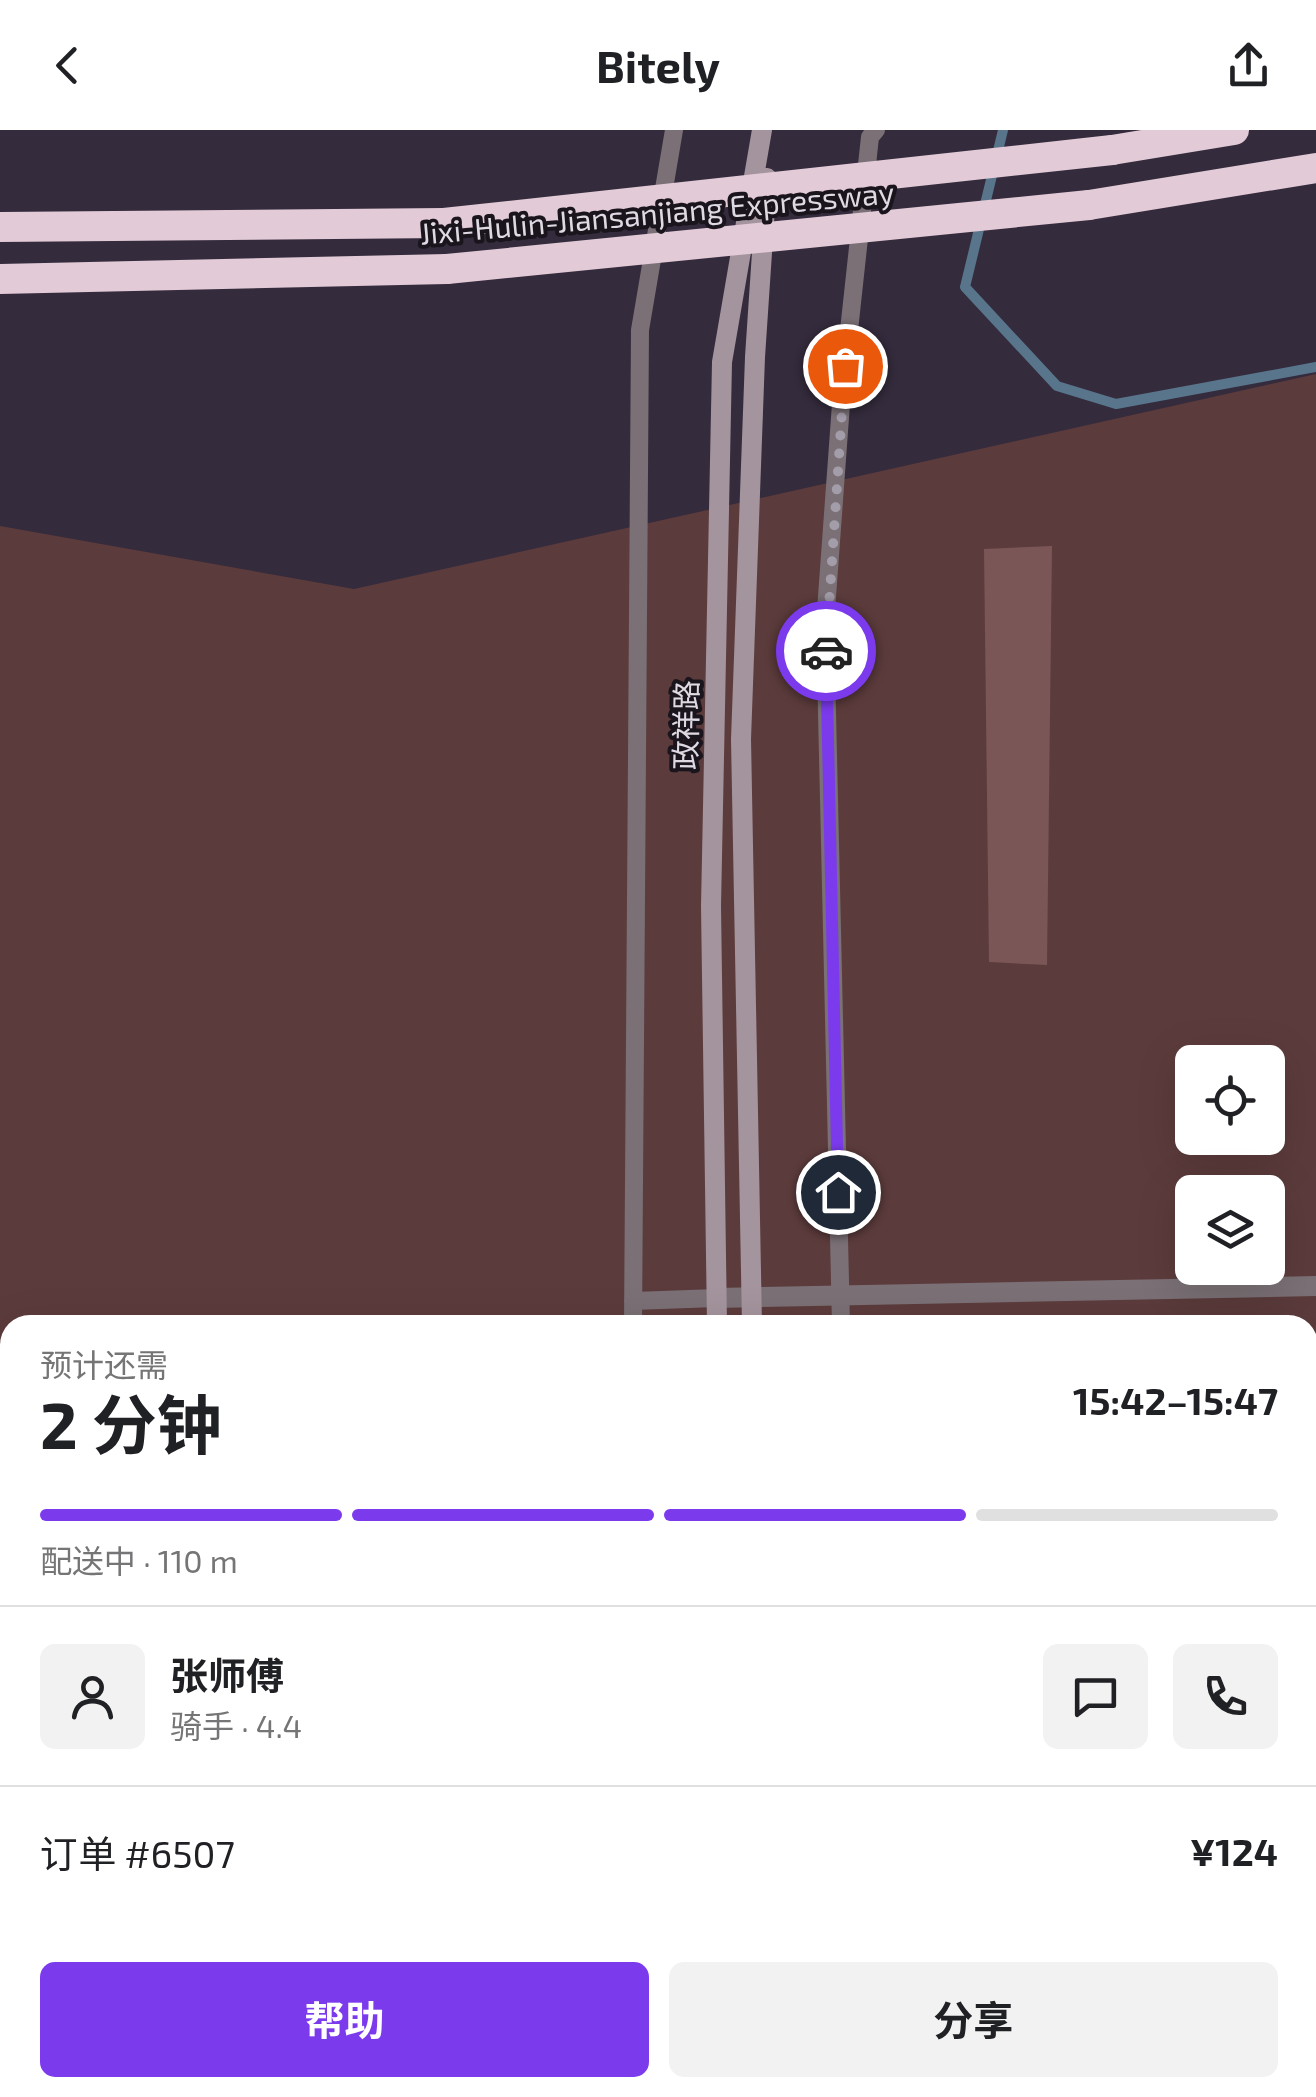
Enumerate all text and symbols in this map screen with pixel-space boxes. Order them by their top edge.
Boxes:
icon: back [40,38,95,93]
text: Bitely [596,38,720,92]
icon: share [1221,38,1276,93]
street label: Jixi-Hulin-Jiansanjiang Expressway [418,173,896,251]
pin [803,324,888,409]
icon: bag [818,339,873,394]
courier [776,601,876,701]
icon: car [799,624,854,679]
street label: 政祥路 [666,680,704,770]
map controls [1175,1045,1285,1285]
button: locate [1175,1045,1285,1155]
pin [796,1150,881,1235]
icon: home [811,1165,866,1220]
button: layers [1175,1175,1285,1285]
text: 预计还需 [40,1345,168,1383]
text: 15:42–15:47 [1073,1377,1278,1423]
text: 2 分钟 [40,1384,222,1462]
text: 配送中 · 110 m [40,1541,238,1579]
button: person [40,1644,145,1749]
button: chat [1043,1644,1148,1749]
button: phone [1173,1644,1278,1749]
text: 张师傅 [170,1652,284,1698]
text: 骑手 · 4.4 [170,1706,302,1744]
text: ¥124 [1190,1828,1278,1874]
text: 订单 #6507 [40,1830,235,1876]
button: 帮助 [40,1962,649,2077]
button: 分享 [669,1962,1278,2077]

